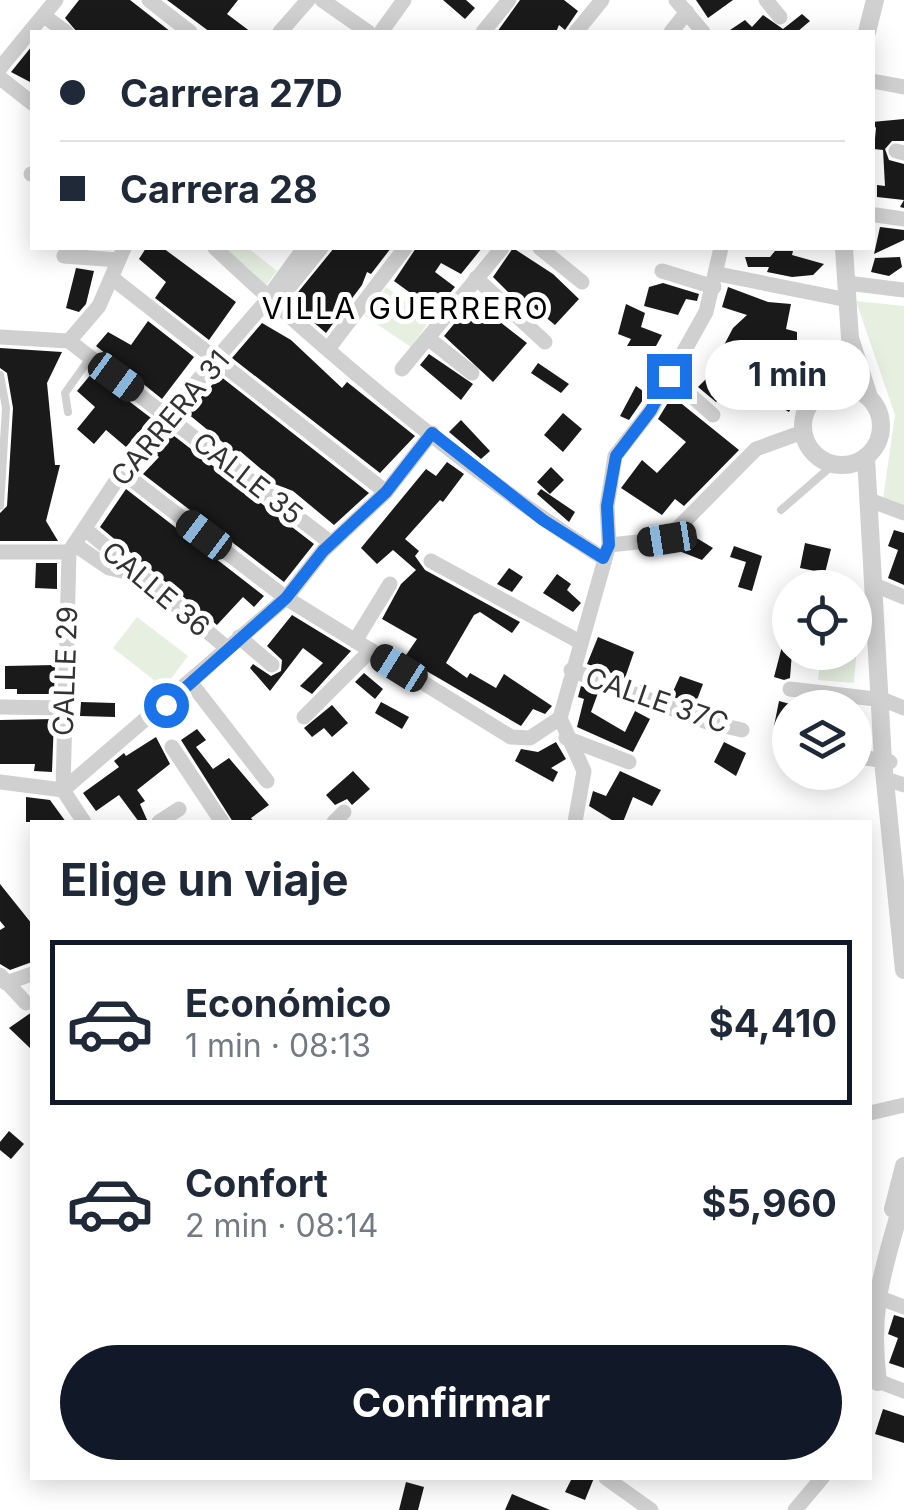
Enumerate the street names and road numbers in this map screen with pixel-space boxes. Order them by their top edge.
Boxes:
street label: CARRERA 31 [104,343,236,493]
street label: CALLE 35 [186,425,310,531]
street label: CALLE 36 [95,534,217,644]
street label: CALLE 29 [46,605,84,737]
street label: CALLE 37C [581,660,733,740]

